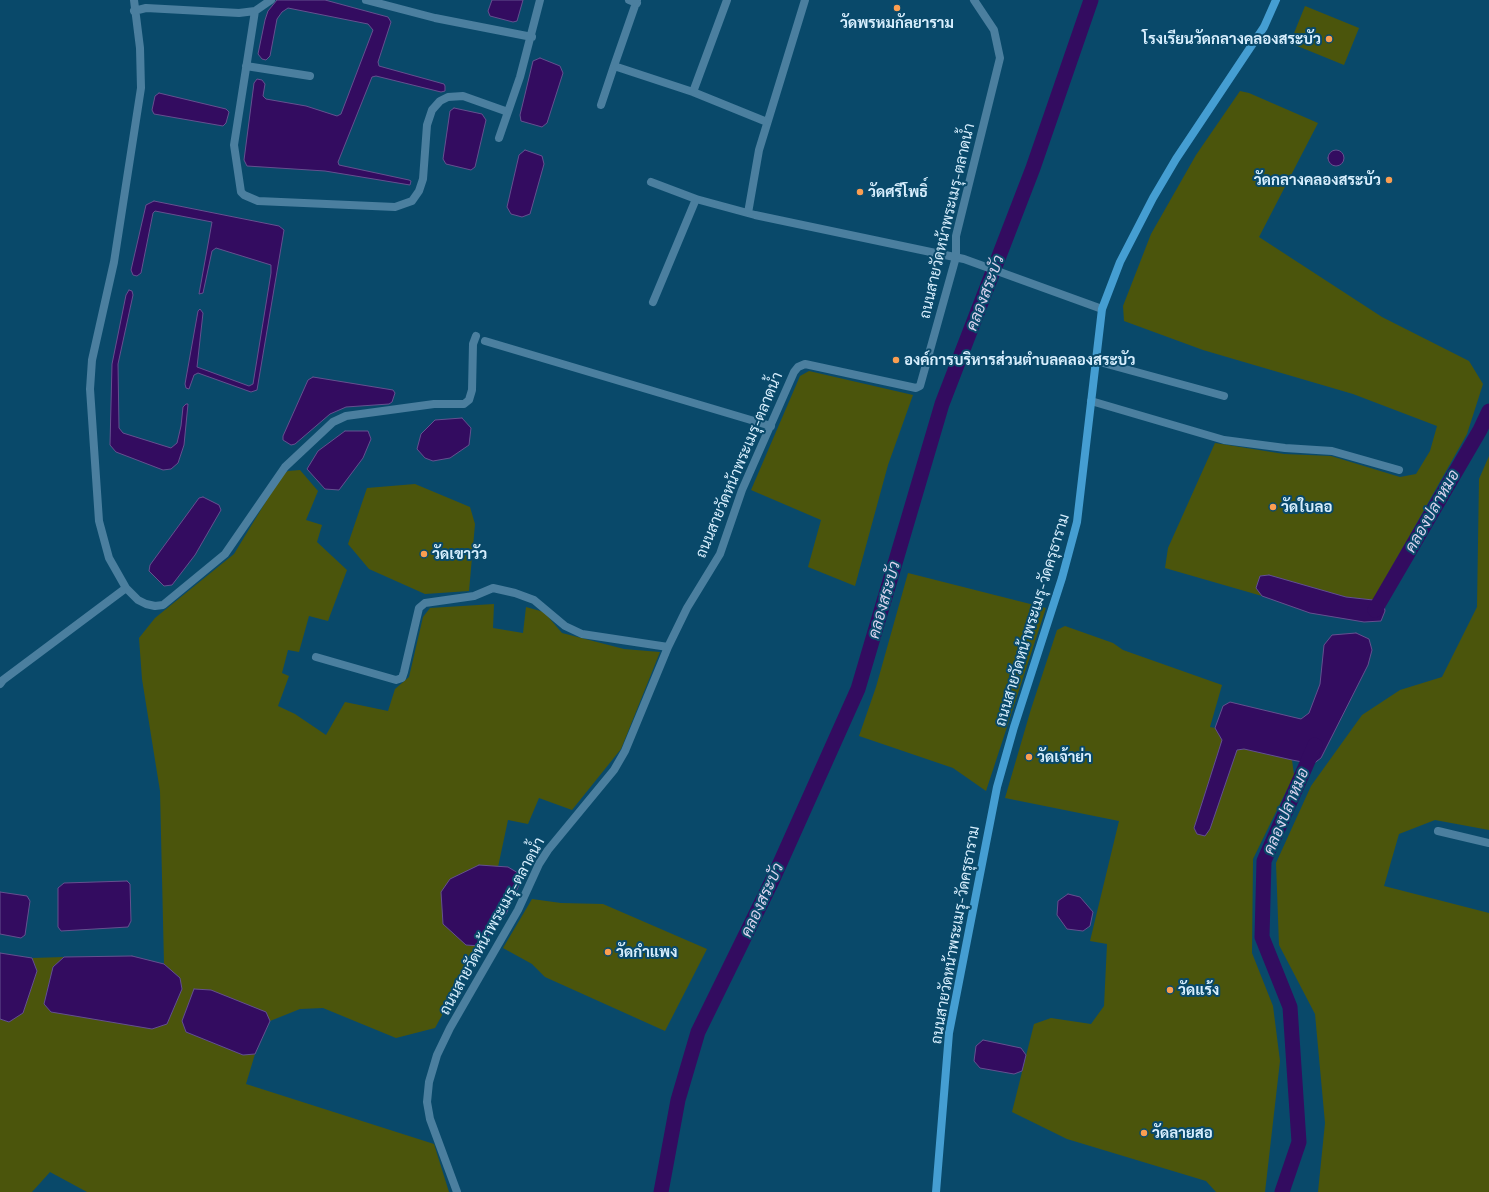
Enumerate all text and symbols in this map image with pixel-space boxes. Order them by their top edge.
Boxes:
marker: วัดพรหมกัลยาราม [892,3,902,13]
place label: วัดพรหมกัลยาราม [840,14,954,32]
place label: โรงเรียนวัดกลางคลองสระบัว [1142,30,1321,48]
marker: โรงเรียนวัดกลางคลองสระบัว [1324,34,1334,44]
street label: ถนนสายวัดหน้าพระเมรุ-ตลาดน้ำ [916,122,978,320]
place label: วัดกลางคลองสระบัว [1254,171,1381,189]
marker: วัดกลางคลองสระบัว [1384,175,1394,185]
place label: วัดศรีโพธิ์ [868,183,928,201]
marker: วัดศรีโพธิ์ [855,187,865,197]
water label: คลองสระบัว [962,252,1008,334]
place label: องค์การบริหารส่วนตำบลคลองสระบัว [904,351,1135,369]
marker: องค์การบริหารส่วนตำบลคลองสระบัว [891,355,901,365]
street label: ถนนสายวัดหน้าพระเมรุ-ตลาดน้ำ [692,369,786,561]
water label: คลองปลาหมอ [1401,466,1463,556]
place label: วัดใบลอ [1281,498,1332,516]
marker: วัดใบลอ [1268,502,1278,512]
street label: ถนนสายวัดหน้าพระเมรุ-วัดครุธาราม [991,512,1073,728]
place label: วัดเขาวัว [432,545,487,563]
marker: วัดเขาวัว [419,549,429,559]
water label: คลองสระบัว [864,559,904,641]
place label: วัดเจ้าย่า [1037,748,1092,766]
marker: วัดเจ้าย่า [1024,752,1034,762]
water label: คลองปลาหมอ [1259,765,1313,857]
street label: ถนนสายวัดหน้าพระเมรุ-วัดครุธาราม [927,824,983,1046]
street label: ถนนสายวัดหน้าพระเมรุ-ตลาดน้ำ [436,834,548,1018]
water label: คลองสระบัว [736,860,788,940]
place label: วัดกำแพง [616,943,677,961]
marker: วัดกำแพง [603,947,613,957]
place label: วัดแร้ง [1178,981,1219,999]
marker: วัดแร้ง [1165,985,1175,995]
place label: วัดลายสอ [1152,1124,1213,1142]
marker: วัดลายสอ [1139,1128,1149,1138]

